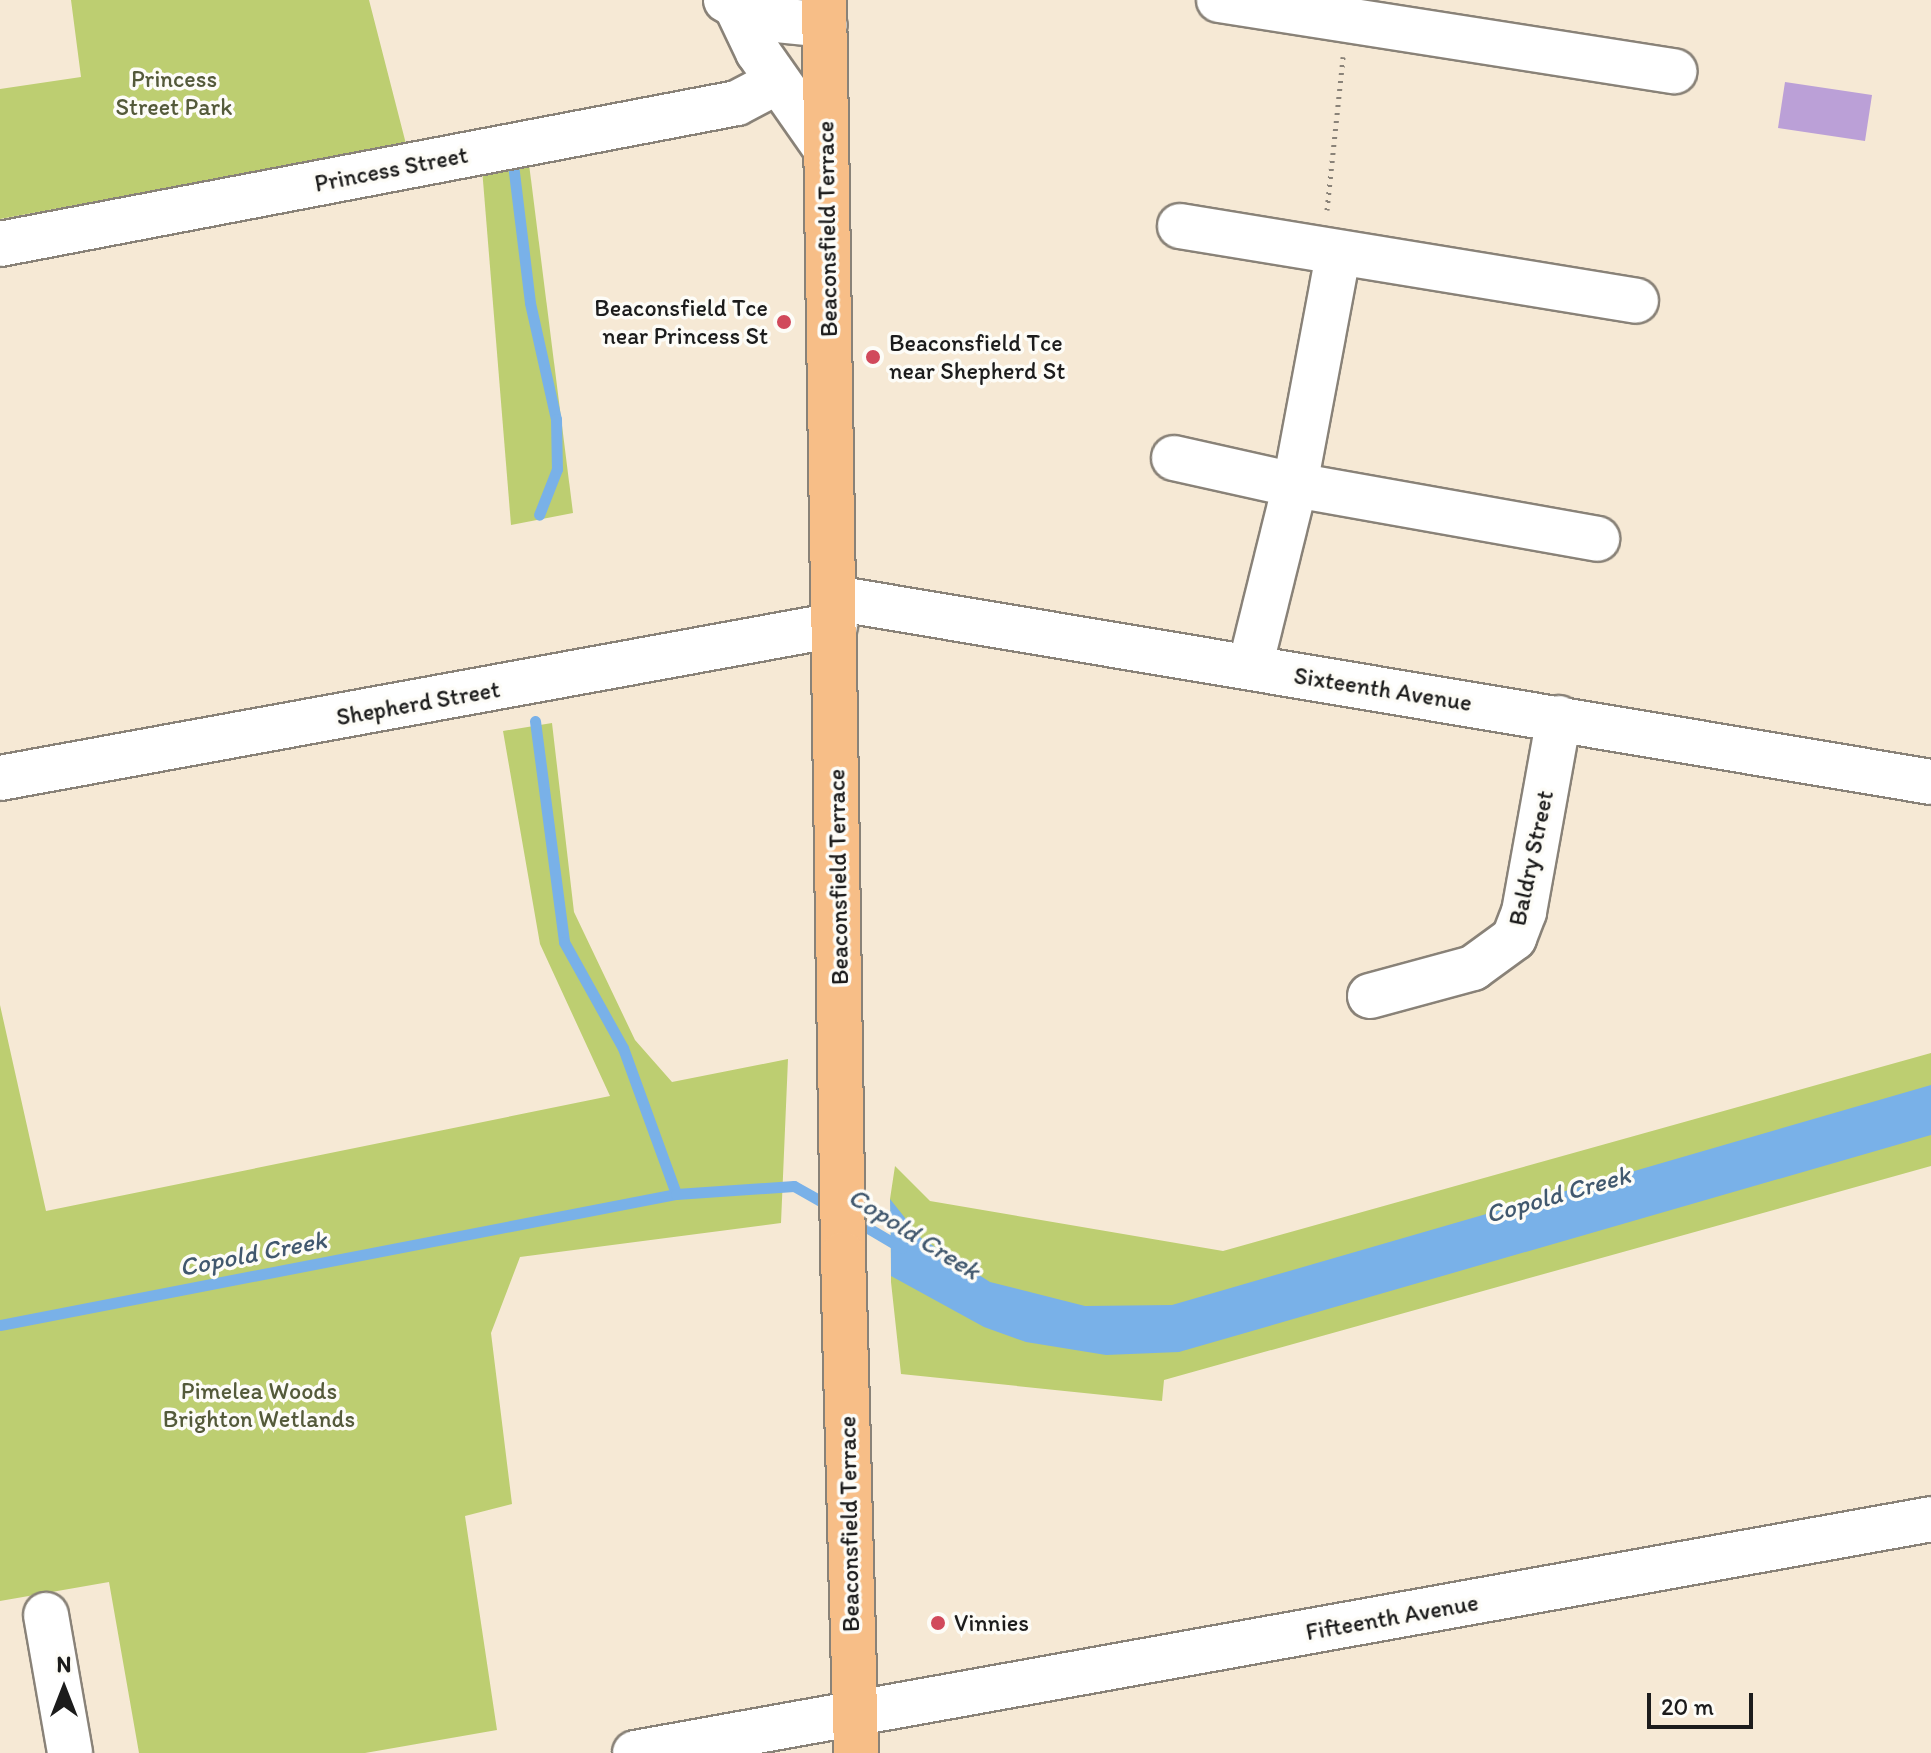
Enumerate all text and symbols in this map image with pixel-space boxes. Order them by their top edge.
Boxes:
park label: Princess Street Park [116,65,232,121]
street label: Beaconsfield Terrace [811,122,843,336]
street label: Princess Street [312,140,470,198]
place label: Beaconsfield Tce near Princess St [597,294,768,350]
marker: Beaconsfield Tce near Princess St [775,313,793,331]
place label: Beaconsfield Tce near Shepherd St [889,329,1064,385]
marker: Beaconsfield Tce near Shepherd St [864,348,882,366]
street label: Sixteenth Avenue [1292,661,1474,717]
street label: Shepherd Street [334,674,502,732]
street label: Beaconsfield Terrace [822,770,854,984]
street label: Baldry Street [1503,788,1559,928]
water label: Copold Creek [1482,1159,1634,1231]
water label: Copold Creek [842,1181,986,1287]
water label: Copold Creek [177,1224,329,1284]
park label: Pimelea Woods Brighton Wetlands [163,1377,355,1433]
street label: Beaconsfield Terrace [833,1417,865,1631]
street label: Fifteenth Avenue [1303,1588,1481,1646]
place label: Vinnies [954,1609,1029,1637]
marker: Vinnies [929,1614,947,1632]
north arrow [24,1649,104,1729]
text: N [57,1651,71,1678]
scale bar [1651,1677,1757,1727]
text: 20 m [1661,1692,1714,1721]

